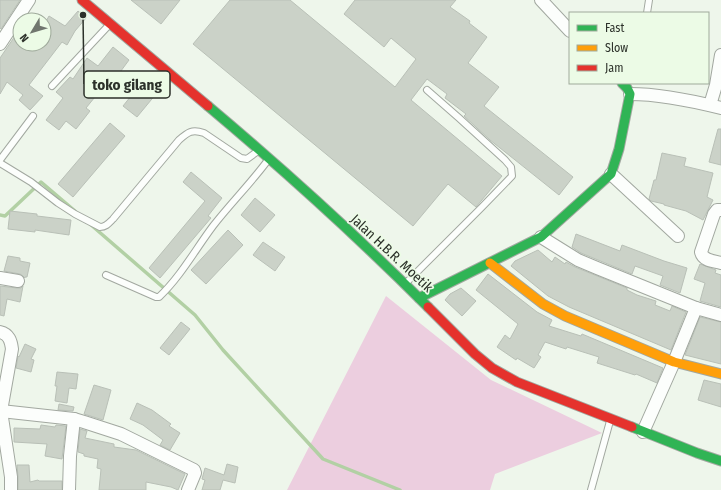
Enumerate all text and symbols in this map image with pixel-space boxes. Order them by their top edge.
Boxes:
north arrow [12,12,52,52]
legend [569,12,709,84]
text: Fast [605,21,624,35]
text: N [17,31,32,44]
text: Slow [605,41,628,55]
text: Jam [605,61,623,75]
callout: toko gilang [84,71,170,98]
text: toko gilang [92,76,162,94]
street label: Jalan H.B.R. Moetik [347,211,437,296]

